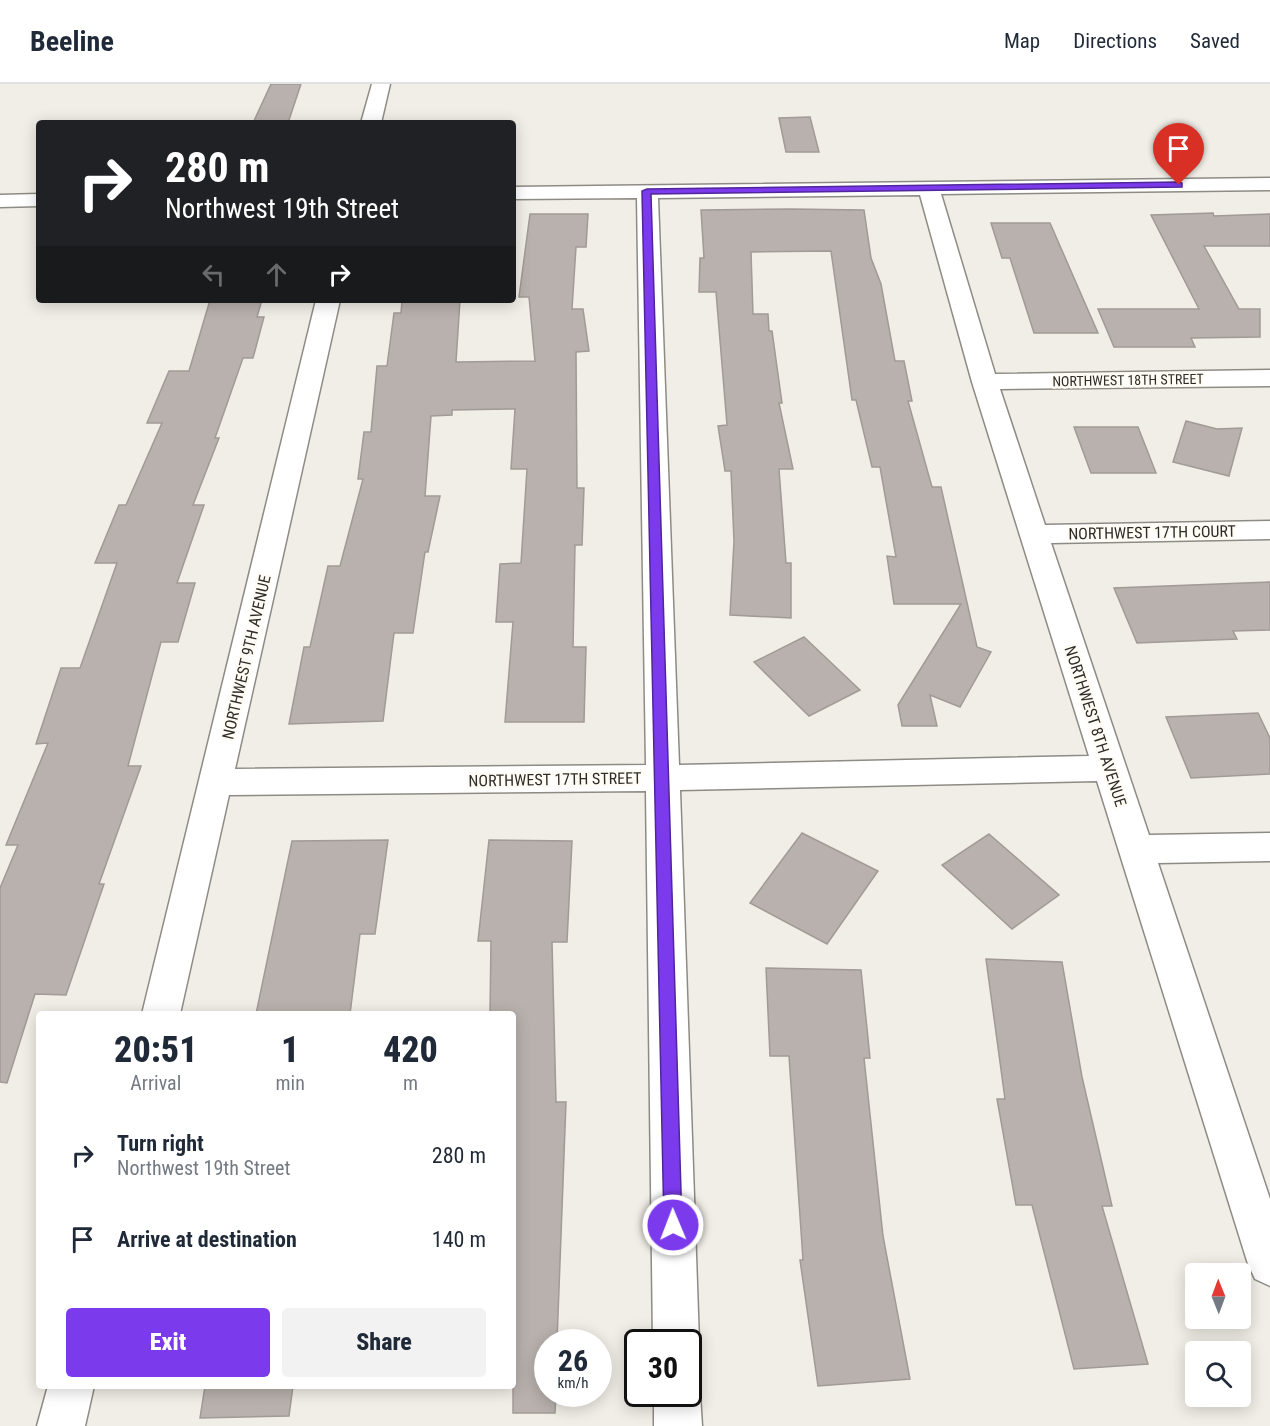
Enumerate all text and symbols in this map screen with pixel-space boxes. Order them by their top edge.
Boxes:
text: Beeline [30,25,114,58]
text: Map [1004,29,1040,53]
text: Directions [1073,29,1157,53]
text: Saved [1190,29,1240,53]
pin [1153,123,1204,185]
icon: arrive [1162,132,1195,165]
text: 280 m [165,143,270,192]
icon: right [66,144,144,222]
text: Northwest 19th Street [165,193,399,225]
icon: left [197,258,230,291]
icon: ahead [260,258,293,291]
icon: right [323,258,356,291]
street label: NORTHWEST 18TH STREET [1052,371,1204,389]
street label: NORTHWEST 17TH COURT [1068,522,1236,543]
street label: NORTHWEST 9TH AVENUE [218,573,275,741]
street label: NORTHWEST 8TH AVENUE [1061,643,1131,809]
street label: NORTHWEST 17TH STREET [468,768,642,791]
text: 20:51 [114,1029,197,1071]
text: 1 [281,1029,299,1071]
text: 420 [383,1029,438,1071]
text: Arrival [130,1071,181,1095]
text: min [276,1071,305,1095]
text: m [403,1071,418,1095]
text: Turn right [117,1131,204,1156]
icon: right [66,1139,99,1172]
text: 280 m [432,1143,486,1168]
text: Northwest 19th Street [117,1156,290,1180]
position arrow [641,1193,705,1257]
icon: arrive [66,1223,99,1256]
text: Arrive at destination [117,1227,297,1252]
text: 140 m [432,1227,486,1252]
north arrow [1185,1263,1251,1329]
map controls [1185,1263,1251,1407]
button: Exit [66,1308,270,1377]
button: Share [282,1308,486,1377]
speed limit sign: 30 [624,1329,702,1407]
button: search [1185,1341,1251,1407]
text: 26 [558,1343,588,1378]
text: km/h [558,1374,588,1392]

